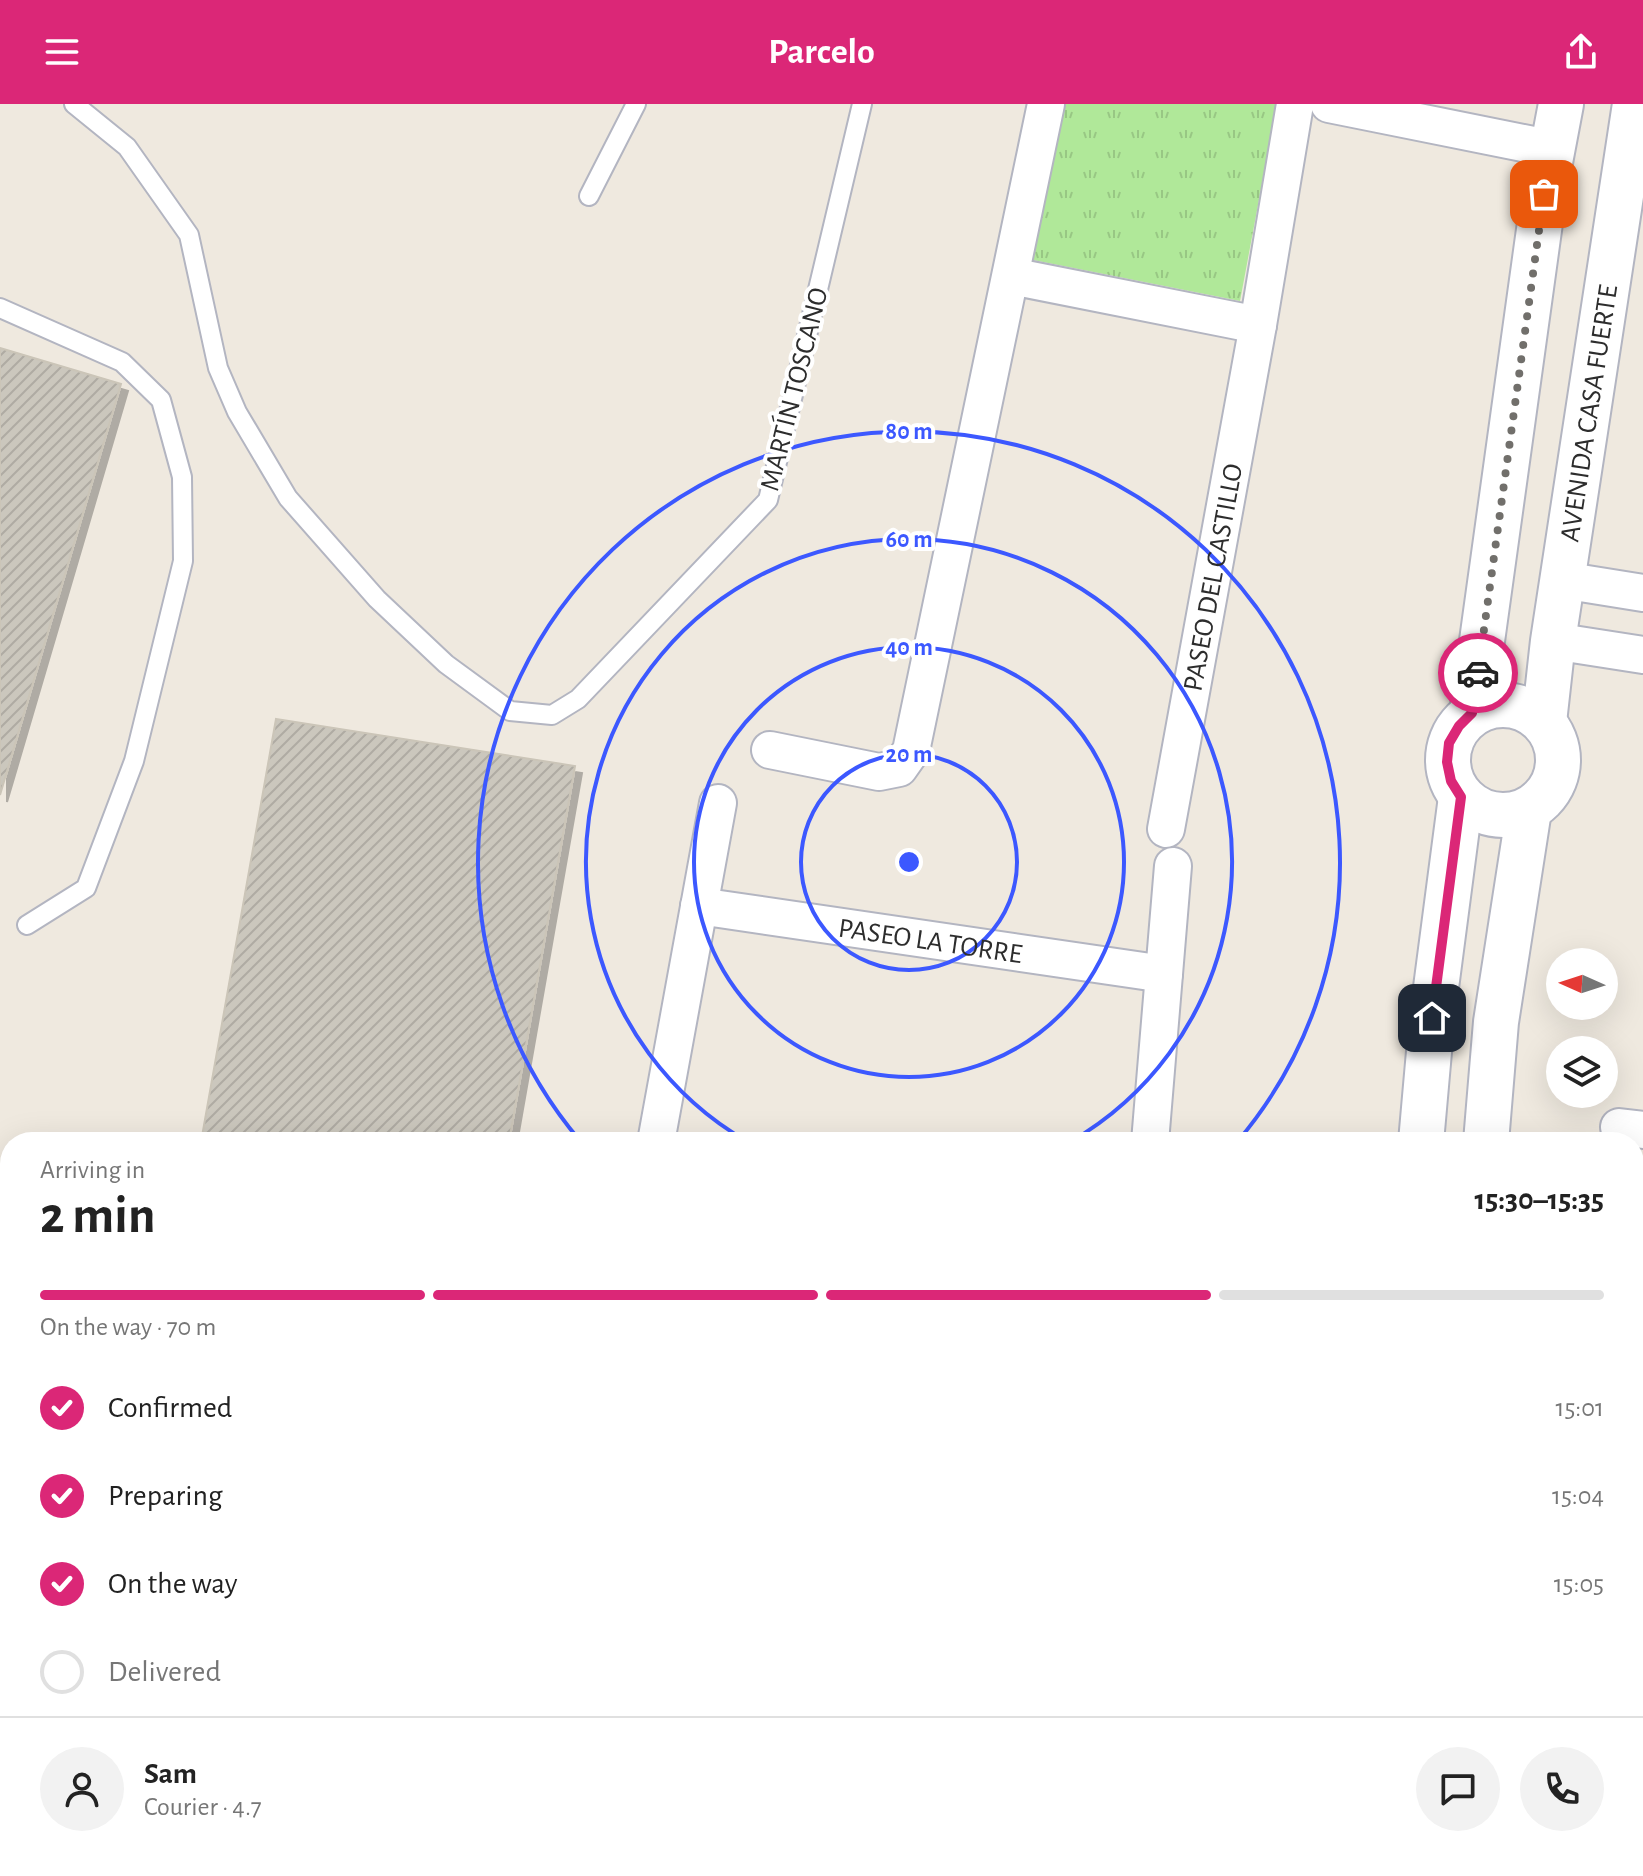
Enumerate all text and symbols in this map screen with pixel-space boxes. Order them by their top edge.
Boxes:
icon: menu [40,30,84,74]
icon: share [1559,30,1603,74]
text: Parcelo [768,34,875,70]
pin [1510,160,1578,228]
icon: bag [1522,172,1566,216]
street label: AVENIDA CASA FUERTE [1556,283,1623,544]
street label: MARTÍN TOSCANO [753,284,834,494]
text: 80 m [885,420,933,444]
street label: PASEO DEL CASTILLO [1179,461,1248,694]
text: 60 m [885,528,933,552]
courier [1438,633,1518,713]
text: 40 m [885,636,933,660]
icon: car [1456,651,1500,695]
text: 20 m [886,743,932,767]
centre of rings [895,848,923,876]
street label: PASEO LA TORRE [836,915,1024,969]
north arrow [1546,948,1618,1020]
map controls [1546,948,1618,1108]
pin [1398,984,1466,1052]
icon: home [1410,996,1454,1040]
button: layers [1546,1036,1618,1108]
text: Arriving in [40,1157,145,1183]
text: 15:30–15:35 [1474,1185,1604,1215]
text: 2 min [40,1190,155,1242]
text: On the way · 70 m [40,1314,216,1340]
icon: check [40,1386,84,1430]
text: Confirmed [108,1393,232,1423]
text: 15:01 [1556,1395,1604,1421]
icon: check [40,1474,84,1518]
text: Preparing [108,1481,223,1511]
text: 15:04 [1552,1483,1604,1509]
icon: check [40,1562,84,1606]
text: On the way [108,1569,237,1599]
text: 15:05 [1554,1571,1604,1597]
text: Delivered [108,1657,221,1687]
button: person [40,1747,124,1831]
button: chat [1416,1747,1500,1831]
button: phone [1520,1747,1604,1831]
text: Sam [144,1759,197,1789]
text: Courier · 4.7 [144,1794,262,1820]

